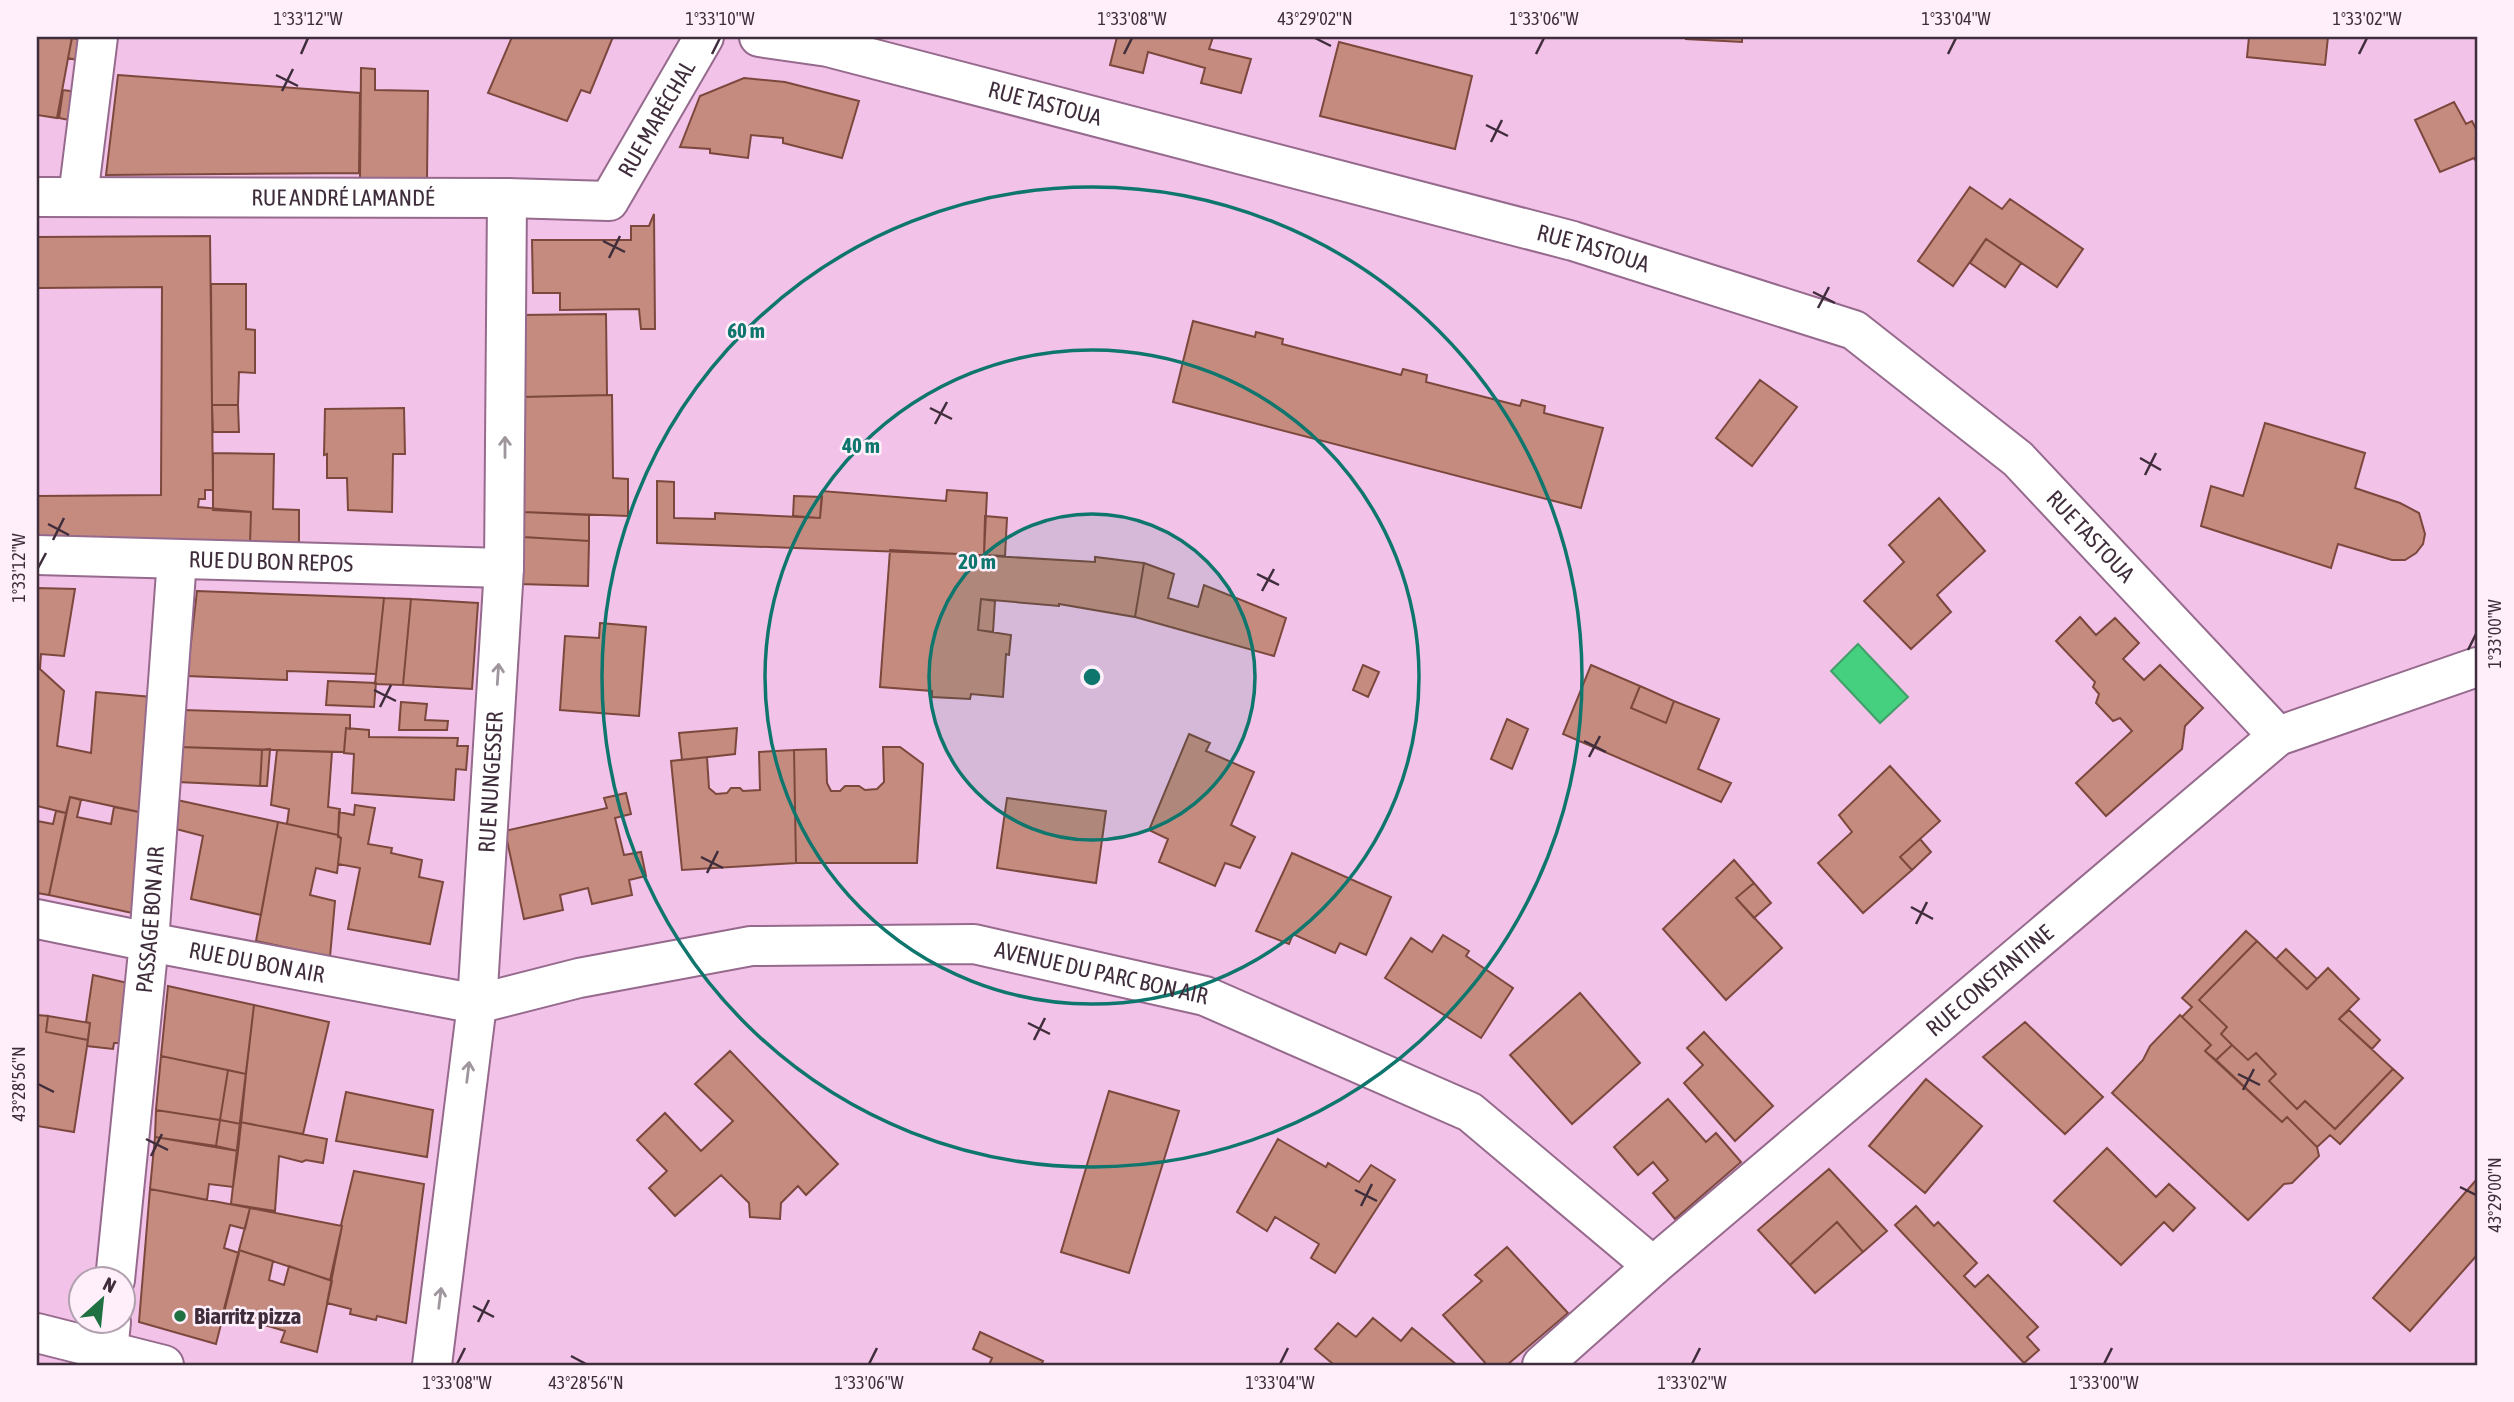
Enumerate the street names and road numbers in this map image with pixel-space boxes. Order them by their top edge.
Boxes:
street label: RUE MARÉCHAL [613,56,700,182]
street label: RUE TASTOUA [986,76,1105,131]
street label: RUE ANDRÉ LAMANDÉ [251,184,435,211]
street label: RUE TASTOUA [1534,219,1653,278]
street label: RUE TASTOUA [2041,485,2140,588]
street label: RUE DU BON REPOS [188,546,354,577]
street label: RUE NUNGESSER [473,710,508,854]
street label: PASSAGE BON AIR [131,845,169,994]
street label: RUE CONSTANTINE [1921,919,2058,1042]
street label: AVENUE DU PARC BON AIR [992,936,1211,1009]
street label: RUE DU BON AIR [187,937,327,988]

